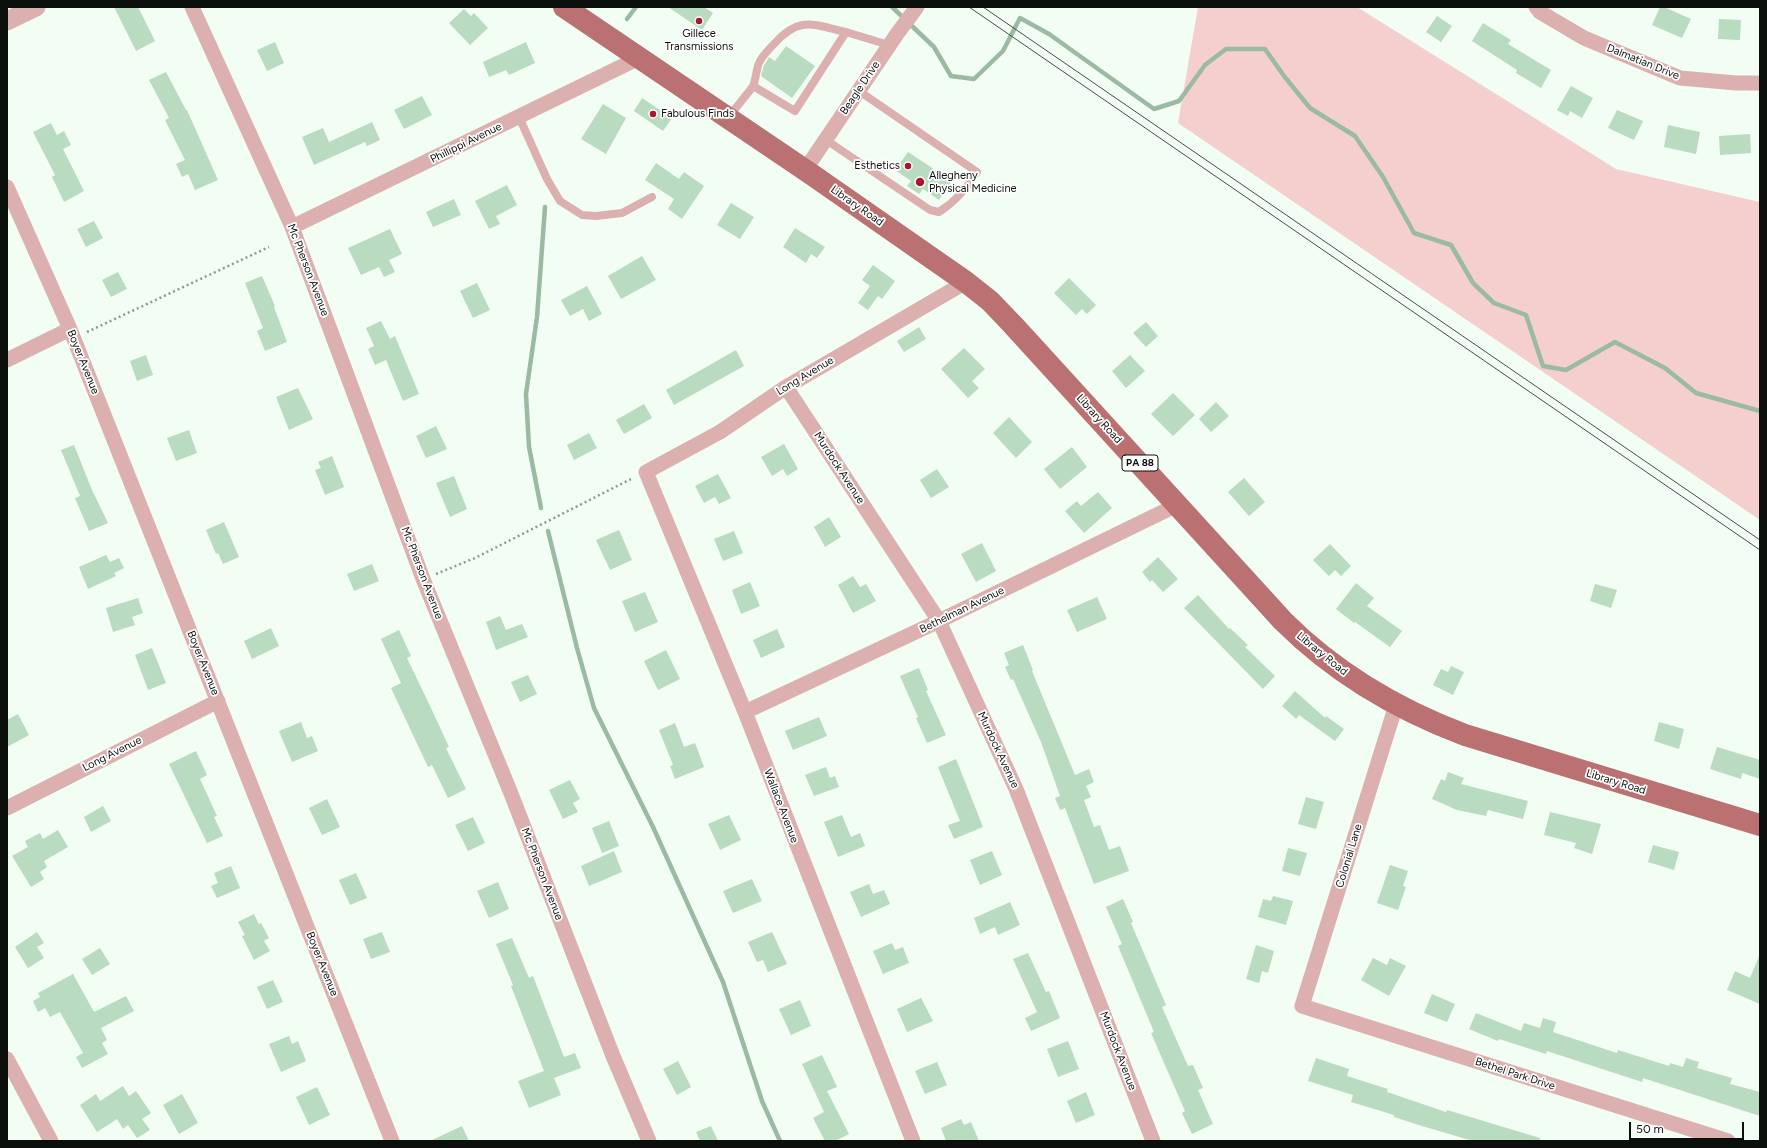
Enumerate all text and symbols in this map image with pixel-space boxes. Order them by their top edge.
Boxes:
marker: Gillece Transmissions [694,16,704,26]
place label: Gillece Transmissions [665,27,733,53]
street label: Dalmatian Drive [1605,41,1681,83]
street label: Beagle Drive [837,59,883,117]
place label: Fabulous Finds [661,107,734,121]
marker: Fabulous Finds [648,109,658,119]
street label: Phillippi Avenue [428,120,504,166]
place label: Esthetics [854,159,900,173]
marker: Esthetics [903,161,913,171]
place label: Allegheny Physical Medicine [929,169,1017,195]
marker: Allegheny Physical Medicine [914,176,926,188]
street label: Library Road [828,183,886,229]
street label: Mc Pherson Avenue [284,222,332,318]
street label: Boyer Avenue [64,328,102,396]
street label: Long Avenue [774,354,836,398]
street label: Library Road [1073,392,1125,446]
street label: Murdock Avenue [811,430,867,506]
road number: PA 88 [1122,455,1158,471]
street label: Mc Pherson Avenue [398,525,446,621]
street label: Bethelman Avenue [918,584,1006,636]
street label: Boyer Avenue [184,629,222,697]
street label: Library Road [1294,629,1350,679]
street label: Murdock Avenue [974,710,1022,790]
street label: Long Avenue [80,733,144,775]
street label: Wallace Avenue [761,767,801,845]
street label: Library Road [1585,767,1647,797]
street label: Colonial Lane [1333,823,1365,889]
street label: Mc Pherson Avenue [518,826,566,922]
street label: Boyer Avenue [303,930,341,998]
street label: Murdock Avenue [1097,1010,1139,1092]
street label: Bethel Park Drive [1473,1055,1557,1093]
scale bar [1631,1114,1746,1140]
text: 50 m [1636,1122,1664,1136]

